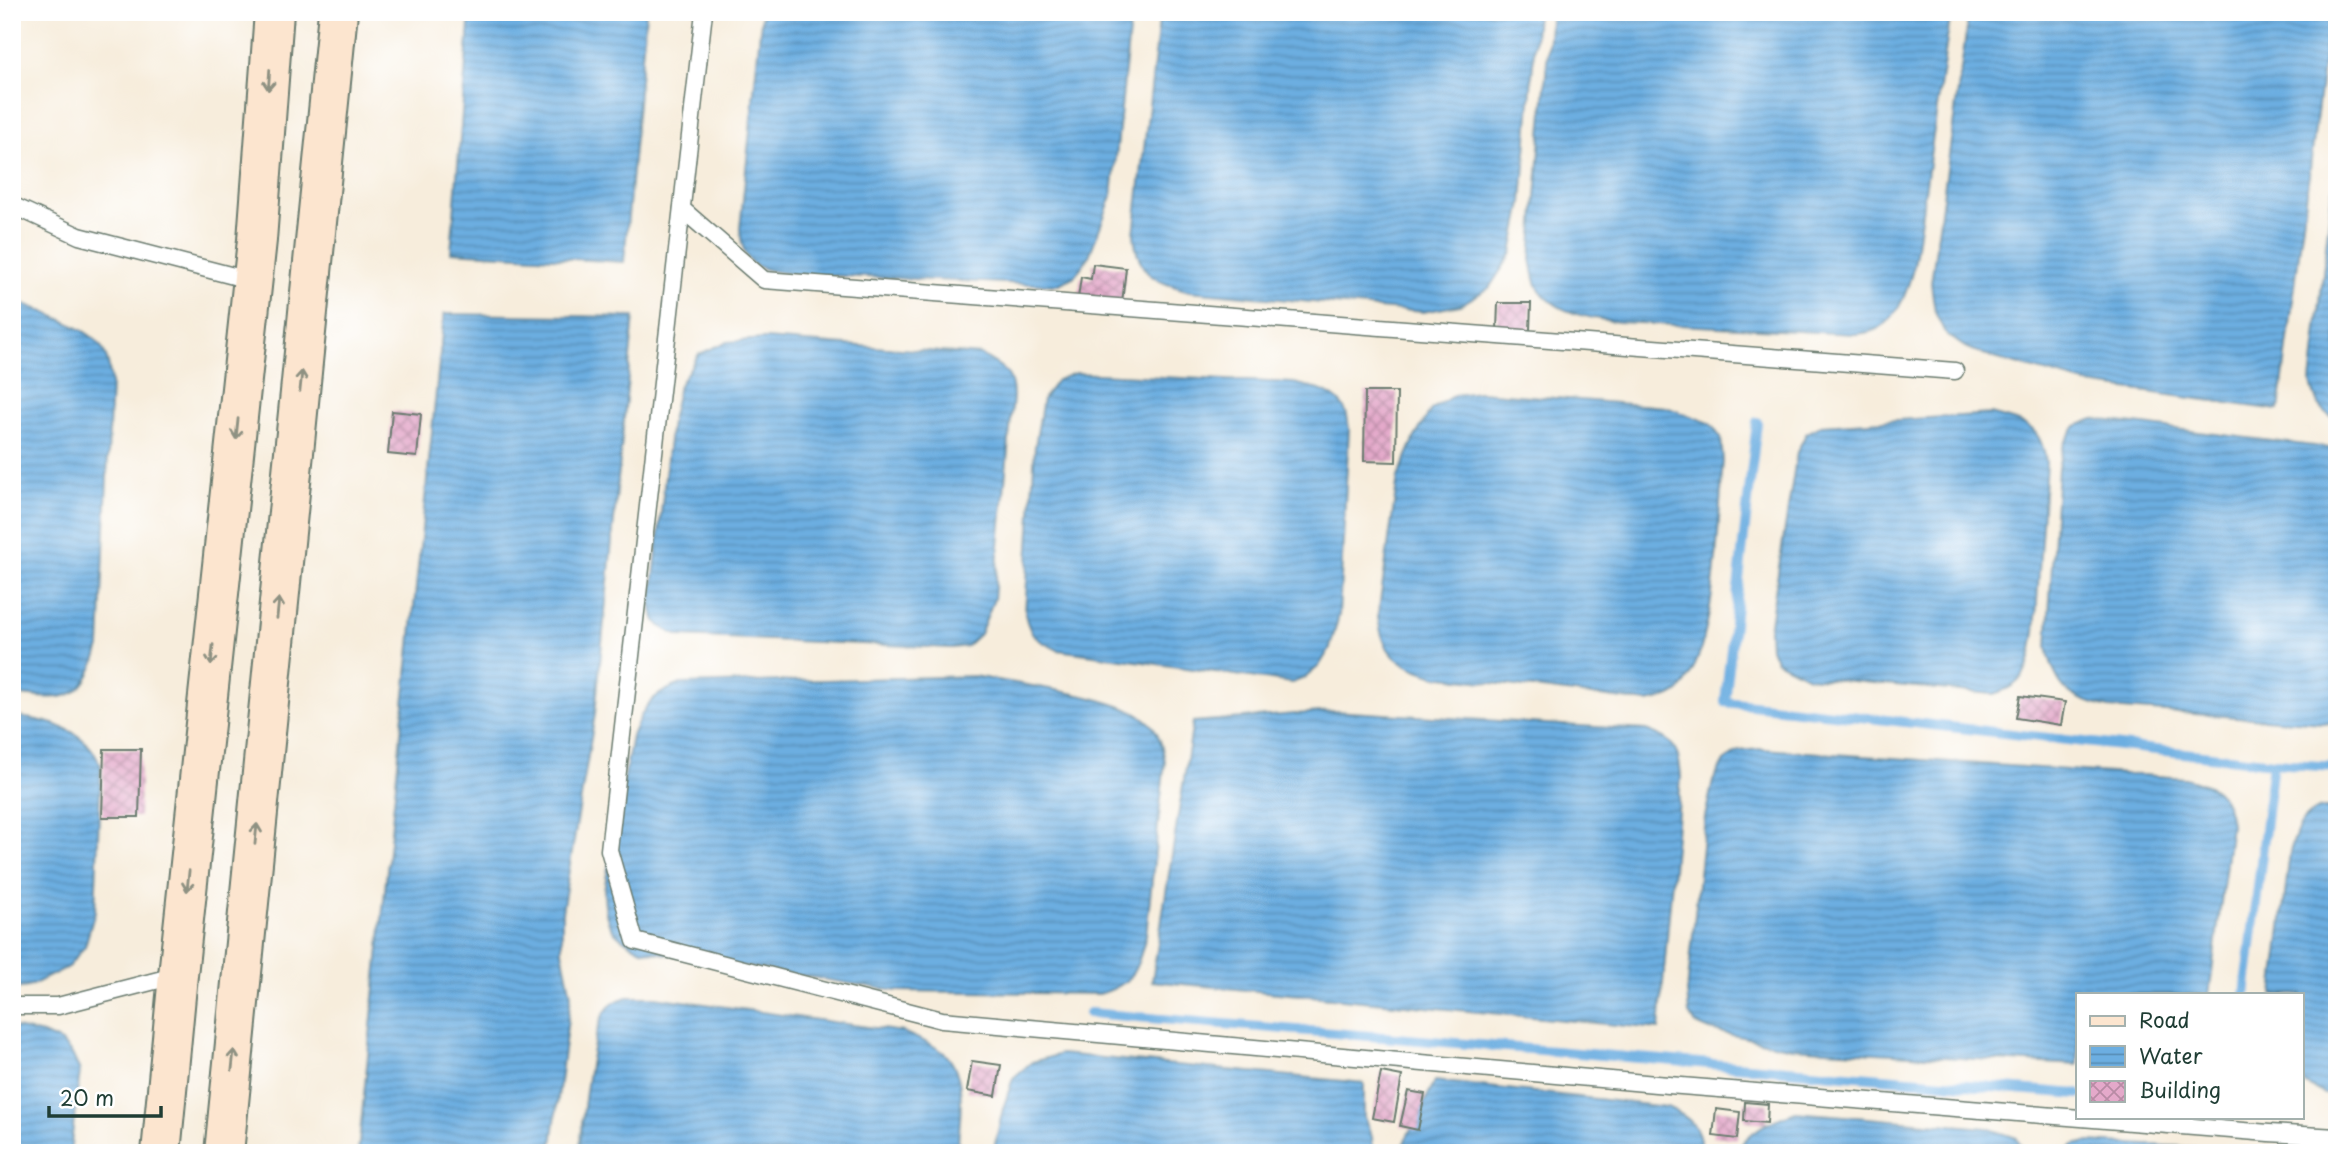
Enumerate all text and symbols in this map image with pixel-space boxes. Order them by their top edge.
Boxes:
one-way arrow [262,69,275,91]
one-way arrow [295,371,308,393]
one-way arrow [230,417,243,440]
one-way arrow [272,597,285,620]
one-way arrow [206,643,219,666]
one-way arrow [249,823,262,846]
one-way arrow [181,869,194,892]
legend [2076,993,2304,1120]
text: Road [2139,1003,2190,1035]
text: Water [2139,1039,2203,1071]
one-way arrow [227,1050,240,1072]
text: Building [2139,1073,2221,1105]
scale bar [49,1074,161,1118]
text: 20 m [60,1081,114,1113]

